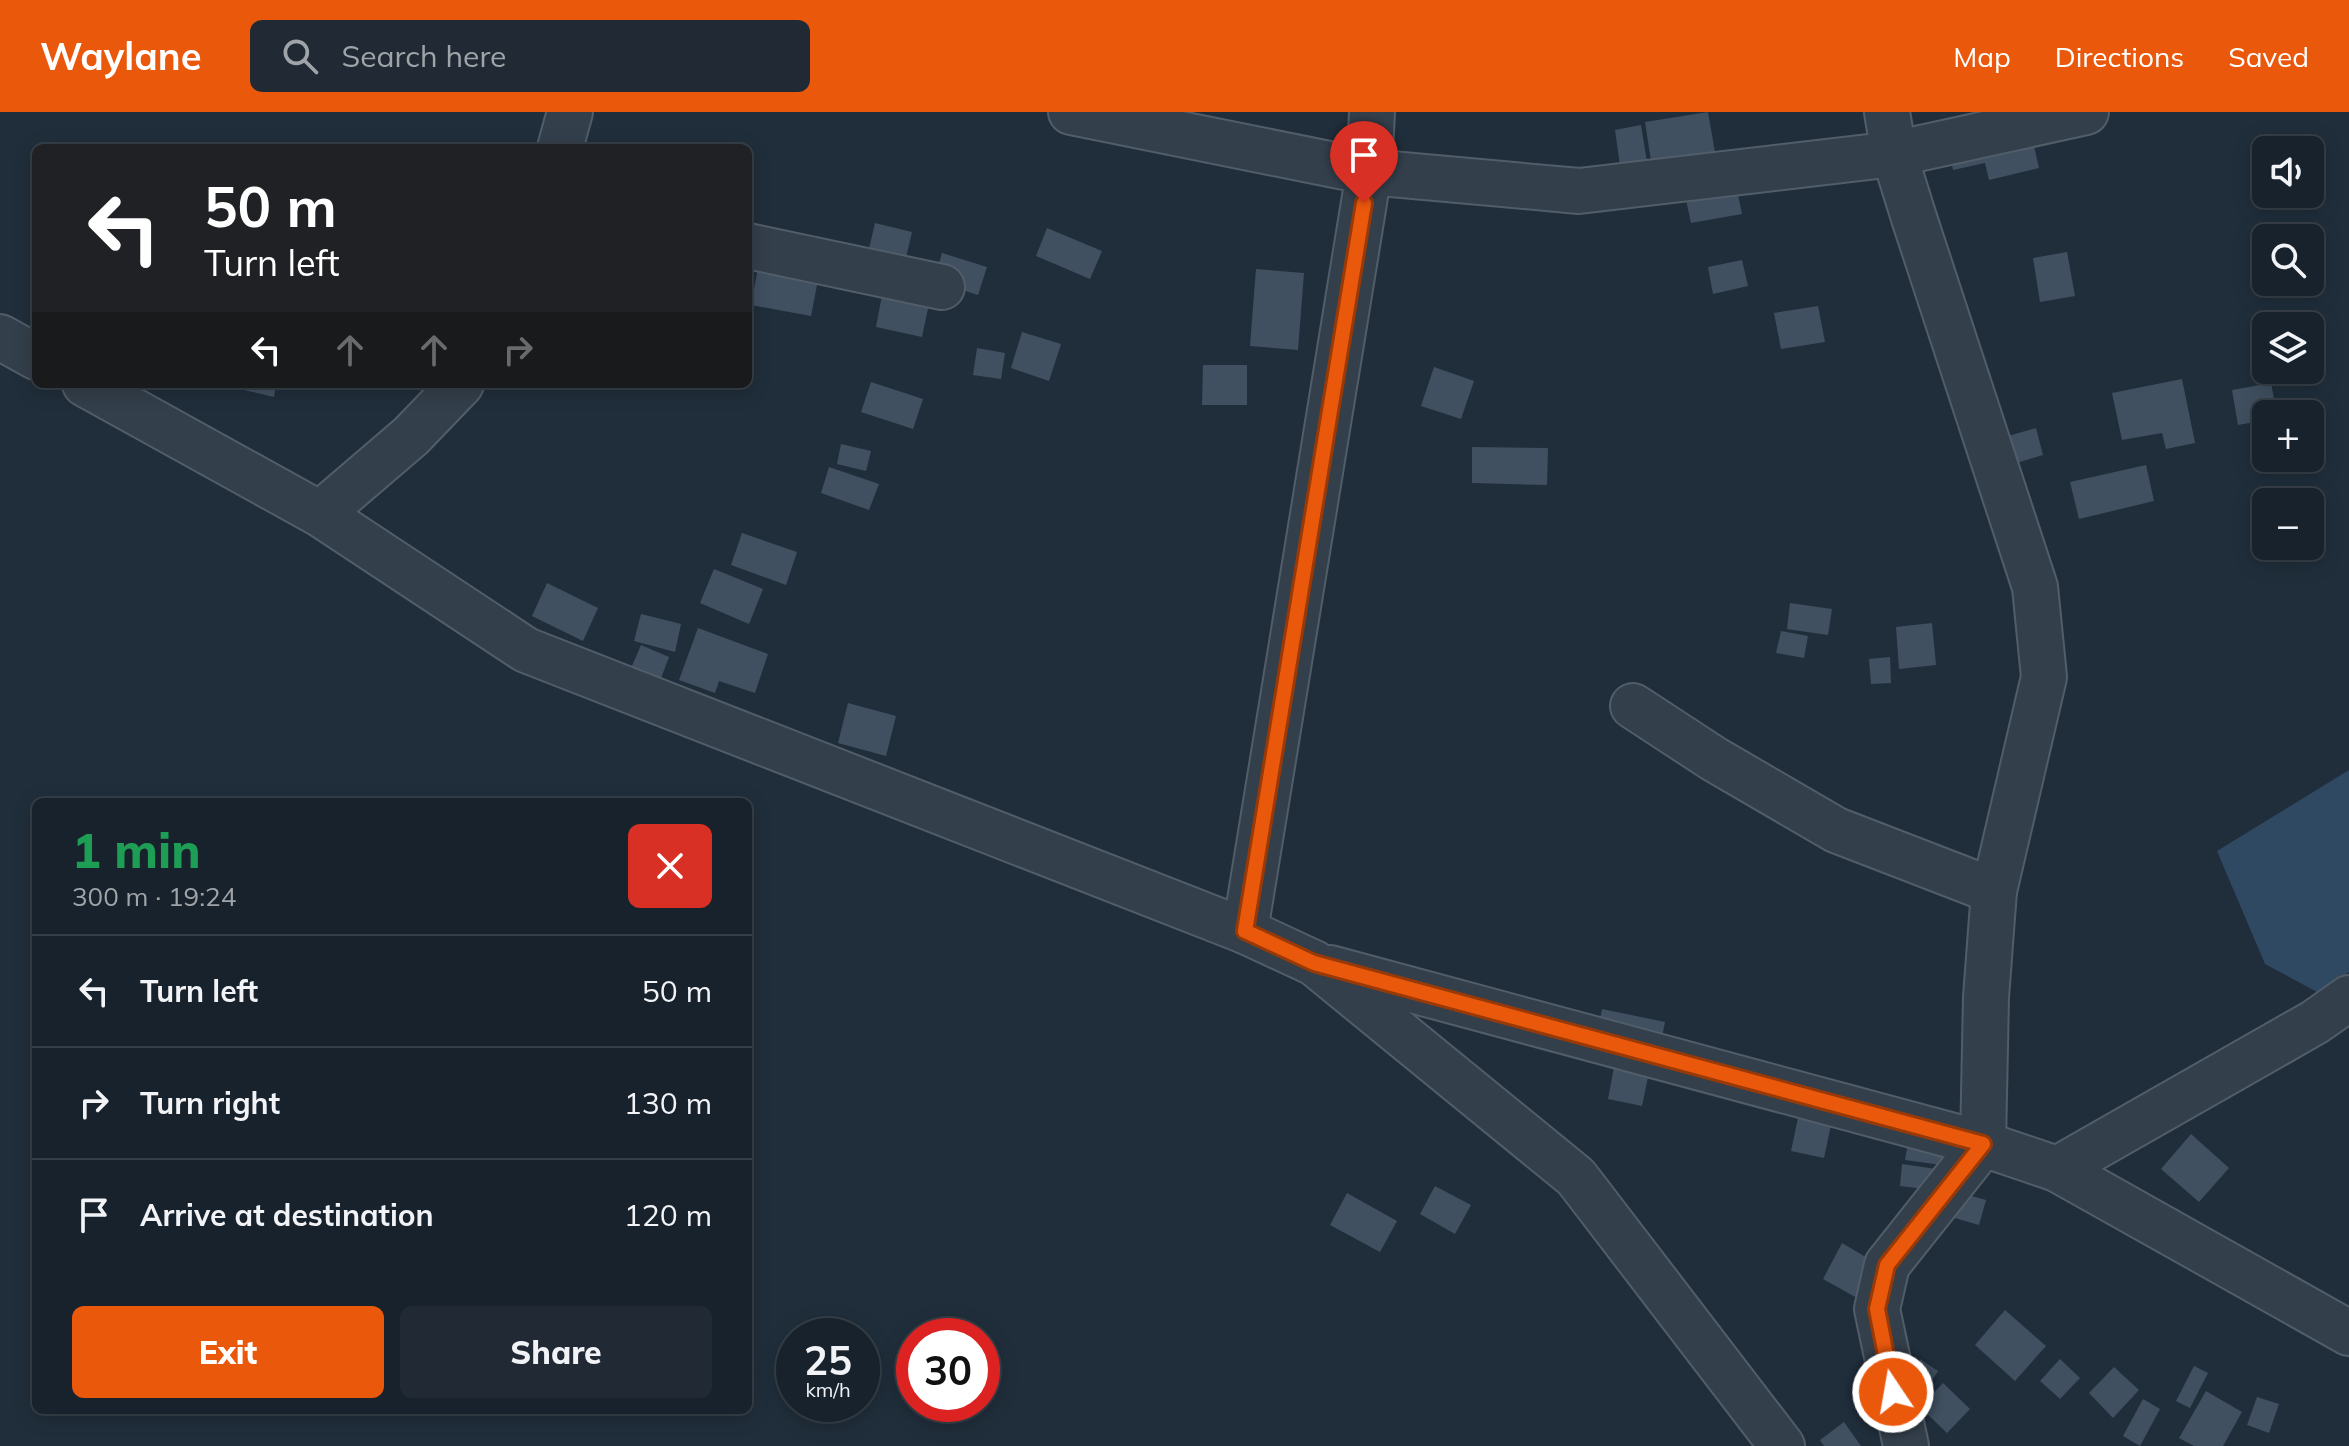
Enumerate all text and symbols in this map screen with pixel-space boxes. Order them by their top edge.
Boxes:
search box [250,20,810,92]
text: Waylane [40,32,202,80]
icon: search [278,34,322,78]
text: Search here [342,37,506,75]
text: Map [1953,39,2011,74]
text: Directions [2055,39,2184,74]
text: Saved [2228,39,2309,74]
pin [1330,121,1398,203]
icon: arrive [1342,133,1386,177]
map controls [2252,136,2324,560]
button: sound [2252,136,2324,208]
text: 50 m [204,171,337,241]
icon: left [72,176,176,280]
button: search [2252,224,2324,296]
text: Turn left [204,240,340,285]
button: layers [2252,312,2324,384]
icon: left [244,328,288,372]
icon: ahead [328,328,372,372]
icon: ahead [412,328,456,372]
icon: right [496,328,540,372]
button: + [2252,400,2324,472]
button: − [2252,488,2324,560]
text: 1 min [72,820,201,880]
button: close [628,824,712,908]
text: 300 m · 19:24 [72,880,236,913]
icon: left [72,969,116,1013]
text: Turn left [140,972,258,1010]
text: 50 m [642,972,712,1010]
icon: right [72,1081,116,1125]
text: Turn right [140,1084,280,1122]
text: 130 m [624,1084,712,1122]
icon: arrive [72,1193,116,1237]
text: Arrive at destination [140,1196,434,1234]
text: 120 m [624,1196,712,1234]
button: Exit [72,1306,384,1398]
button: Share [400,1306,712,1398]
speed limit sign: 30 [896,1318,1000,1422]
text: 25 [804,1335,852,1385]
position arrow [1851,1350,1935,1434]
text: km/h [805,1377,851,1402]

